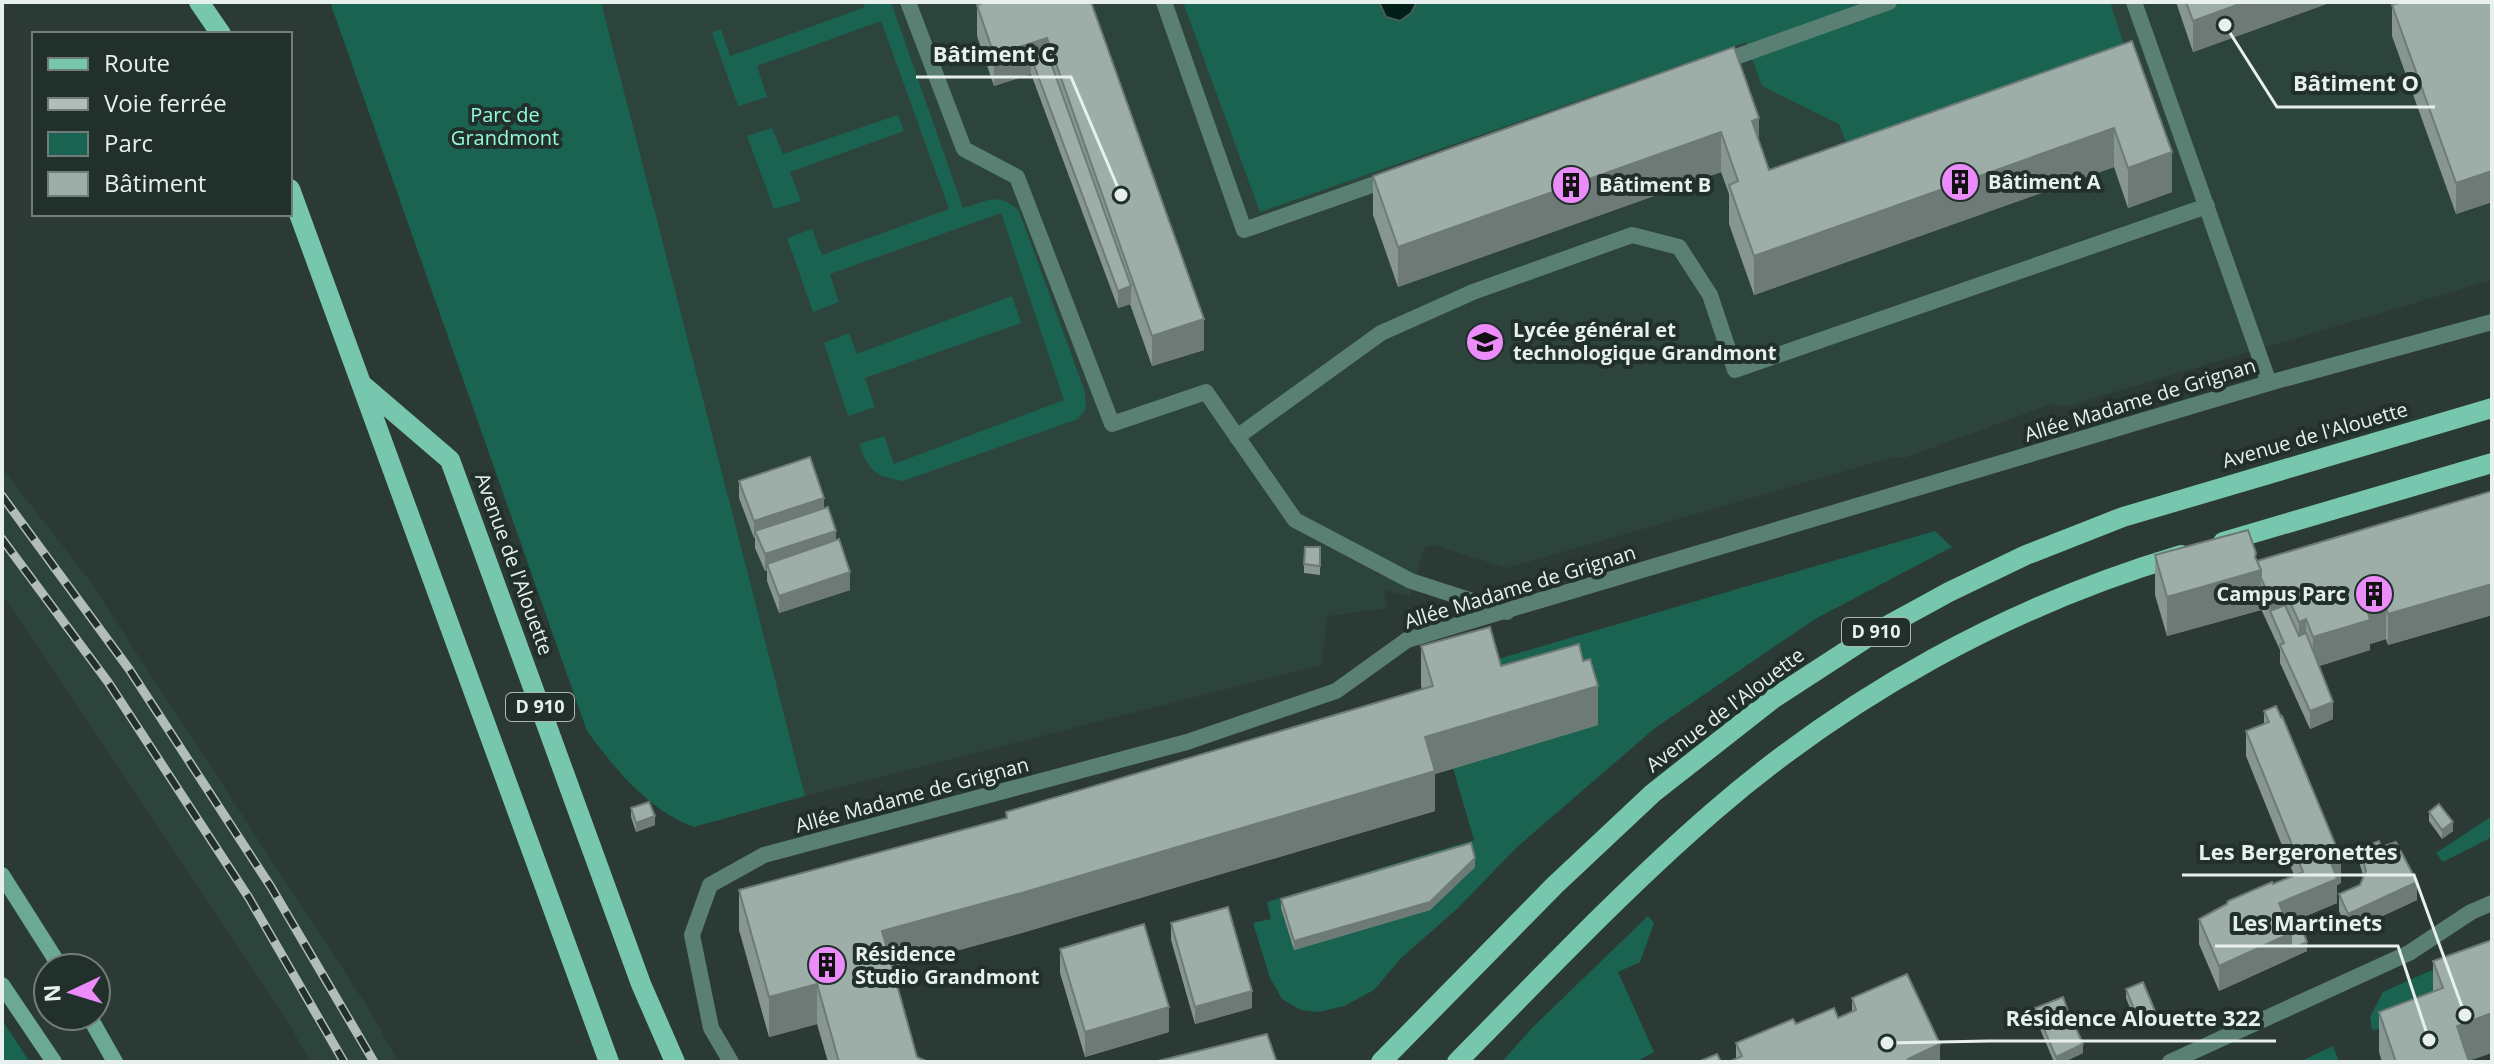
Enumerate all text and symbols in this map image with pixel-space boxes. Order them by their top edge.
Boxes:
callout: Bâtiment C [916,31,1071,77]
legend [32,32,292,216]
text: Bâtiment C [933,38,1055,68]
text: Route [104,46,170,79]
callout: Bâtiment O [2277,61,2435,107]
text: Bâtiment O [2293,67,2419,97]
text: Voie ferrée [104,86,227,119]
park label: Parc de Grandmont [451,101,559,151]
text: Parc [104,126,153,159]
building icon: Bâtiment A [1939,161,1981,203]
building icon: Bâtiment B [1550,164,1592,206]
text: Bâtiment [104,166,206,199]
place label: Bâtiment A [1988,168,2101,195]
place label: Bâtiment B [1599,171,1711,198]
place label: Lycée général et technologique Grandmont [1513,316,1777,366]
school or university icon: Lycée général et technologique Grandmont [1464,321,1506,363]
street label: Allée Madame de Grignan [2021,351,2259,448]
street label: Avenue de l'Alouette [2219,395,2411,474]
street label: Avenue de l'Alouette [469,469,560,658]
street label: Allée Madame de Grignan [1401,538,1639,635]
building icon: Campus Parc [2353,573,2395,615]
place label: Campus Parc [2217,580,2346,607]
road number: D 910 [1842,618,1910,646]
street label: Avenue de l'Alouette [1640,641,1809,778]
road number: D 910 [506,693,574,721]
street label: Allée Madame de Grignan [792,750,1032,839]
callout: Les Bergeronettes [2182,829,2414,875]
text: Les Bergeronettes [2198,836,2398,866]
callout: Les Martinets [2215,900,2398,946]
text: Les Martinets [2232,907,2382,937]
place label: Résidence Studio Grandmont [855,940,1040,990]
building icon: Résidence Studio Grandmont [806,944,848,986]
north arrow [32,952,112,1032]
text: N [35,983,67,1003]
callout: Résidence Alouette 322 [1989,995,2276,1041]
text: Résidence Alouette 322 [2005,1002,2261,1032]

